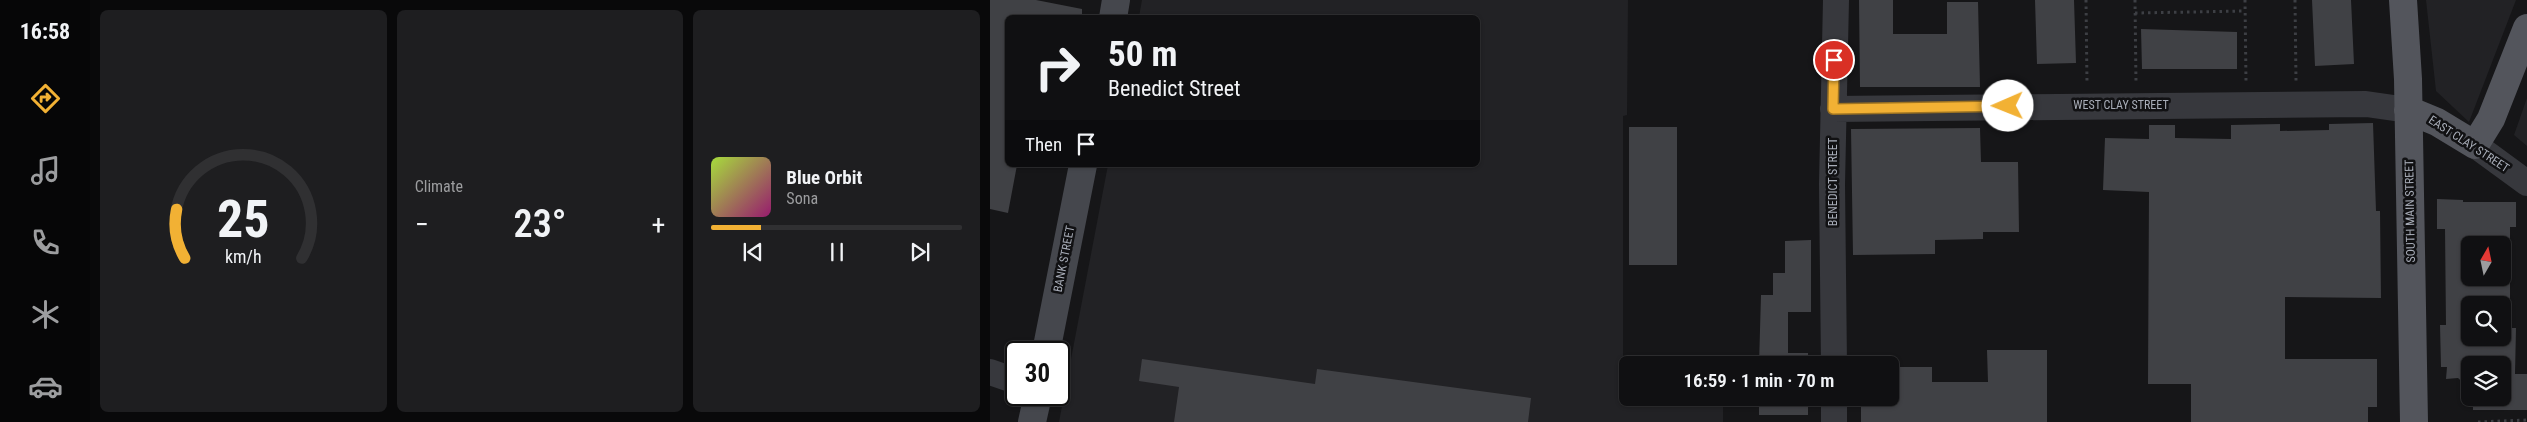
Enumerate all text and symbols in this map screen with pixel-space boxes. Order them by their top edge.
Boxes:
text: 16:58 [20,19,70,44]
text: 50 m [1108,34,1177,75]
icon: right [1025,35,1090,100]
pin [1813,39,1855,81]
icon: arrive [1820,46,1848,74]
text: Benedict Street [1108,76,1241,101]
position arrow [1981,79,2033,131]
icon: directions [28,81,63,116]
street label: WEST CLAY STREET [2073,98,2169,112]
street label: EAST CLAY STREET [2426,113,2512,175]
icon: arrive [1072,130,1100,158]
text: Then [1025,133,1062,156]
street label: BENEDICT STREET [1826,138,1840,226]
icon: music [28,153,63,188]
street label: SOUTH MAIN STREET [2402,159,2418,263]
text: Blue Orbit [786,166,862,189]
text: Climate [415,177,463,196]
text: 25 [217,189,270,250]
text: Sona [786,189,818,208]
text: 23° [514,202,566,246]
text: − [415,208,429,241]
text: + [651,208,665,241]
icon: phone [28,225,63,260]
street label: BANK STREET [1051,225,1077,293]
north arrow [2461,236,2511,286]
map controls [2461,236,2511,406]
icon: previous [739,238,767,266]
icon: pause [823,238,851,266]
icon: next [906,238,934,266]
text: km/h [225,246,262,267]
button: search [2461,296,2511,346]
icon: climate [28,297,63,332]
speed limit sign: 30 [1005,341,1070,406]
button: layers [2461,356,2511,406]
icon: car [28,369,63,404]
text: 16:59 · 1 min · 70 m [1684,369,1834,392]

